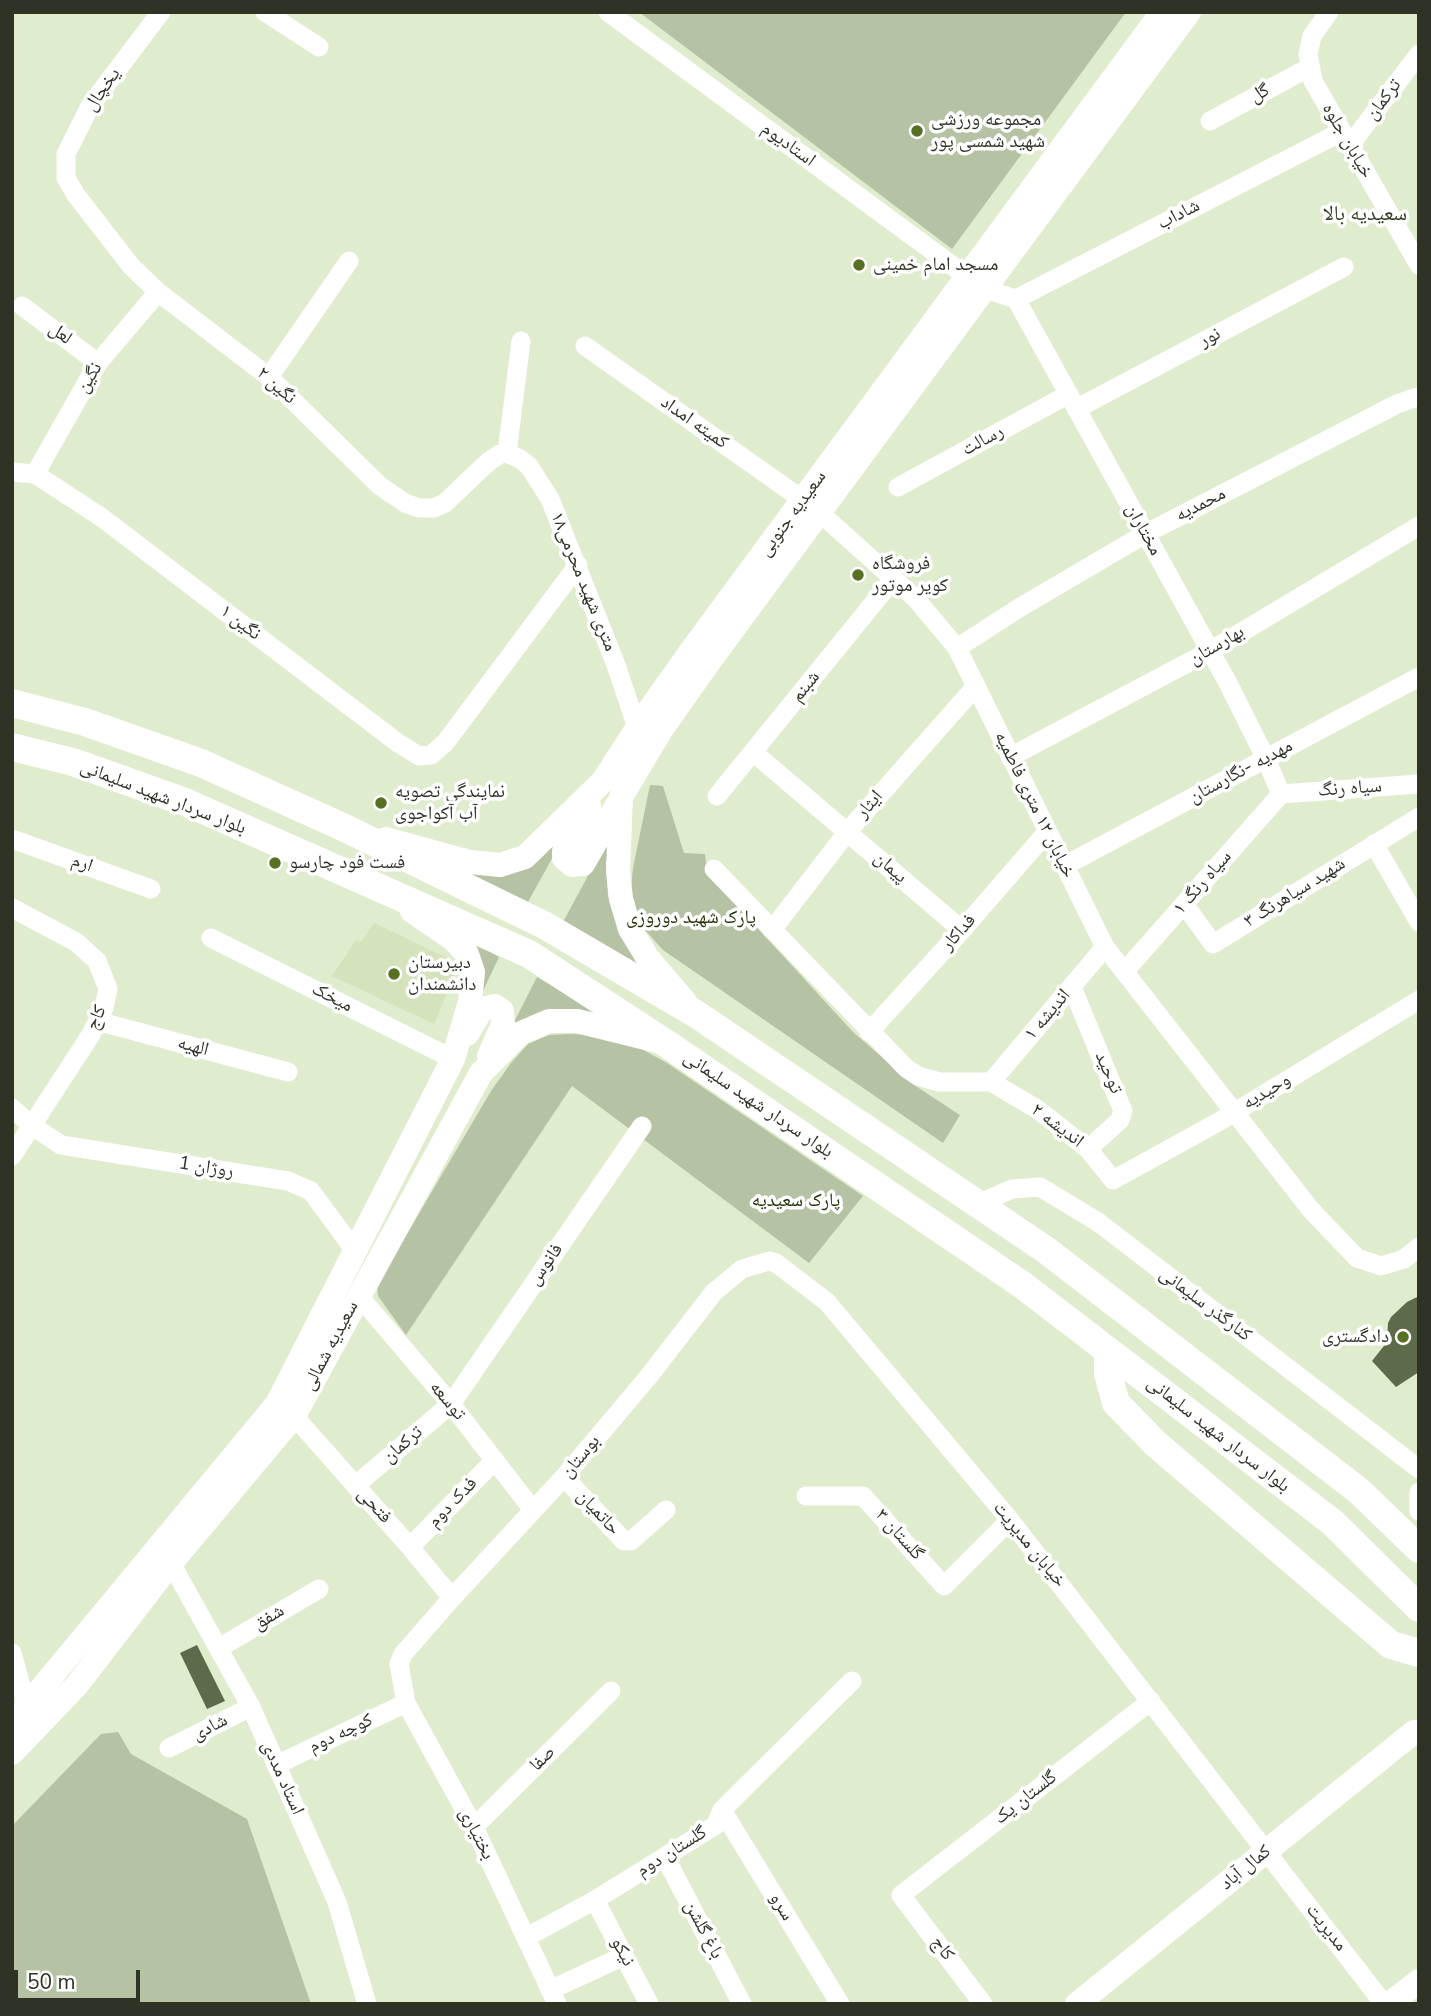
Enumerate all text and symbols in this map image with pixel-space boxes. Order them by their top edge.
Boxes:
street label: یخچال [80,64,126,116]
street label: ترکمان [1361,75,1407,125]
street label: گل [1246,79,1274,109]
street label: خیابان جلوه [1316,99,1378,183]
place label: مجموعه ورزشی شهید شمسی پور [931,109,1045,153]
street label: استادیوم [757,118,819,172]
marker: مجموعه ورزشی شهید شمسی پور [909,123,925,139]
street label: شاداب [1154,195,1204,235]
district label: سعيدیه بالا [1323,202,1407,228]
place label: مسجد امام خمینی [873,254,998,276]
marker: مسجد امام خمینی [851,257,867,273]
street label: لعل [44,318,76,350]
street label: نور [1195,323,1225,353]
street label: نگین [72,358,108,398]
street label: نگین ۲ [252,362,300,410]
street label: کمیته امداد [656,391,732,455]
street label: رسالت [958,421,1008,461]
street label: سعیدیه جنوبی [754,466,832,562]
street label: محمدیه [1172,483,1230,527]
street label: مختاران [1119,500,1167,560]
street label: ۱۸متری شهید محرمی [545,509,621,655]
place label: فروشگاه کویر موتور [872,553,948,597]
marker: فروشگاه کویر موتور [850,567,866,583]
street label: نگین ۱ [215,600,265,646]
street label: بهارستان [1185,621,1249,671]
street label: شبنم [787,667,825,707]
street label: خیابان ۱۲ متری فاطمیه [989,728,1079,882]
street label: مهدیه -نگارستان [1185,735,1297,809]
street label: بلوار سردار شهید سلیمانی [77,756,249,840]
street label: سیاه رنگ [1317,775,1383,803]
place label: نمایندگی تصویه آب آکواجوی [395,781,505,825]
street label: ایثار [852,786,888,824]
marker: نمایندگی تصویه آب آکواجوی [373,795,389,811]
street label: سیاه رنگ ۱ [1169,846,1237,920]
street label: پیمان [869,847,911,889]
street label: ارم [68,850,96,878]
place label: فست فود چارسو [289,852,405,874]
street label: شهید سیاهرنگ ۳ [1240,853,1350,933]
marker: فست فود چارسو [267,855,283,871]
park label: پارک شهید دوروزی [626,907,756,929]
street label: فداکار [937,910,981,956]
place label: دبیرستان دانشمندان [408,952,476,996]
marker: دبیرستان دانشمندان [386,966,402,982]
street label: میخک [308,978,356,1018]
street label: اندیشه ۱ [1020,985,1076,1045]
street label: کاج [82,1002,112,1034]
street label: الهیه [175,1032,211,1062]
street label: بلوار سردار شهید سلیمانی [679,1046,837,1164]
street label: توحید [1089,1049,1127,1097]
street label: وحیدیه [1239,1069,1295,1115]
street label: اندیشه ۲ [1026,1099,1088,1153]
street label: روژان 1 [177,1152,235,1184]
park label: پارک سعیدیه [752,1190,840,1212]
street label: فانوس [523,1240,569,1290]
street label: کنارگذر سلیمانی [1154,1263,1256,1347]
street label: سعیدیه شمالی [298,1297,364,1395]
place label: دادگستری [1322,1326,1389,1348]
marker: دادگستری [1395,1329,1411,1345]
street label: بلوار سردار شهید سلیمانی [1142,1372,1294,1498]
street label: توسعه [424,1377,470,1425]
street label: ترکمان [378,1421,428,1469]
street label: بوستان [556,1431,606,1483]
street label: فدک دوم [423,1473,483,1533]
street label: فتحی [352,1483,396,1529]
street label: حاتمیان [571,1485,625,1541]
street label: خیابان مدیریت [988,1498,1070,1592]
street label: گلستان ۳ [870,1505,928,1565]
street label: شفق [249,1600,289,1636]
street label: شادی [188,1709,232,1747]
street label: کوچه دوم [305,1709,377,1759]
street label: استاد مددی [256,1737,308,1819]
street label: صفا [525,1741,561,1777]
street label: گلستان یک [990,1766,1062,1830]
street label: بختیاری [453,1804,499,1864]
street label: گلستان دوم [633,1821,711,1883]
street label: کمال آباد [1216,1841,1276,1895]
street label: سرو [764,1889,798,1925]
street label: باغ گلشن [678,1897,728,1963]
street label: مدیریت [1300,1900,1352,1956]
street label: کاج [925,1932,959,1966]
street label: نیکو [605,1934,639,1970]
scale bar [18,1956,144,2000]
text: 50 m [27,1968,76,1996]

